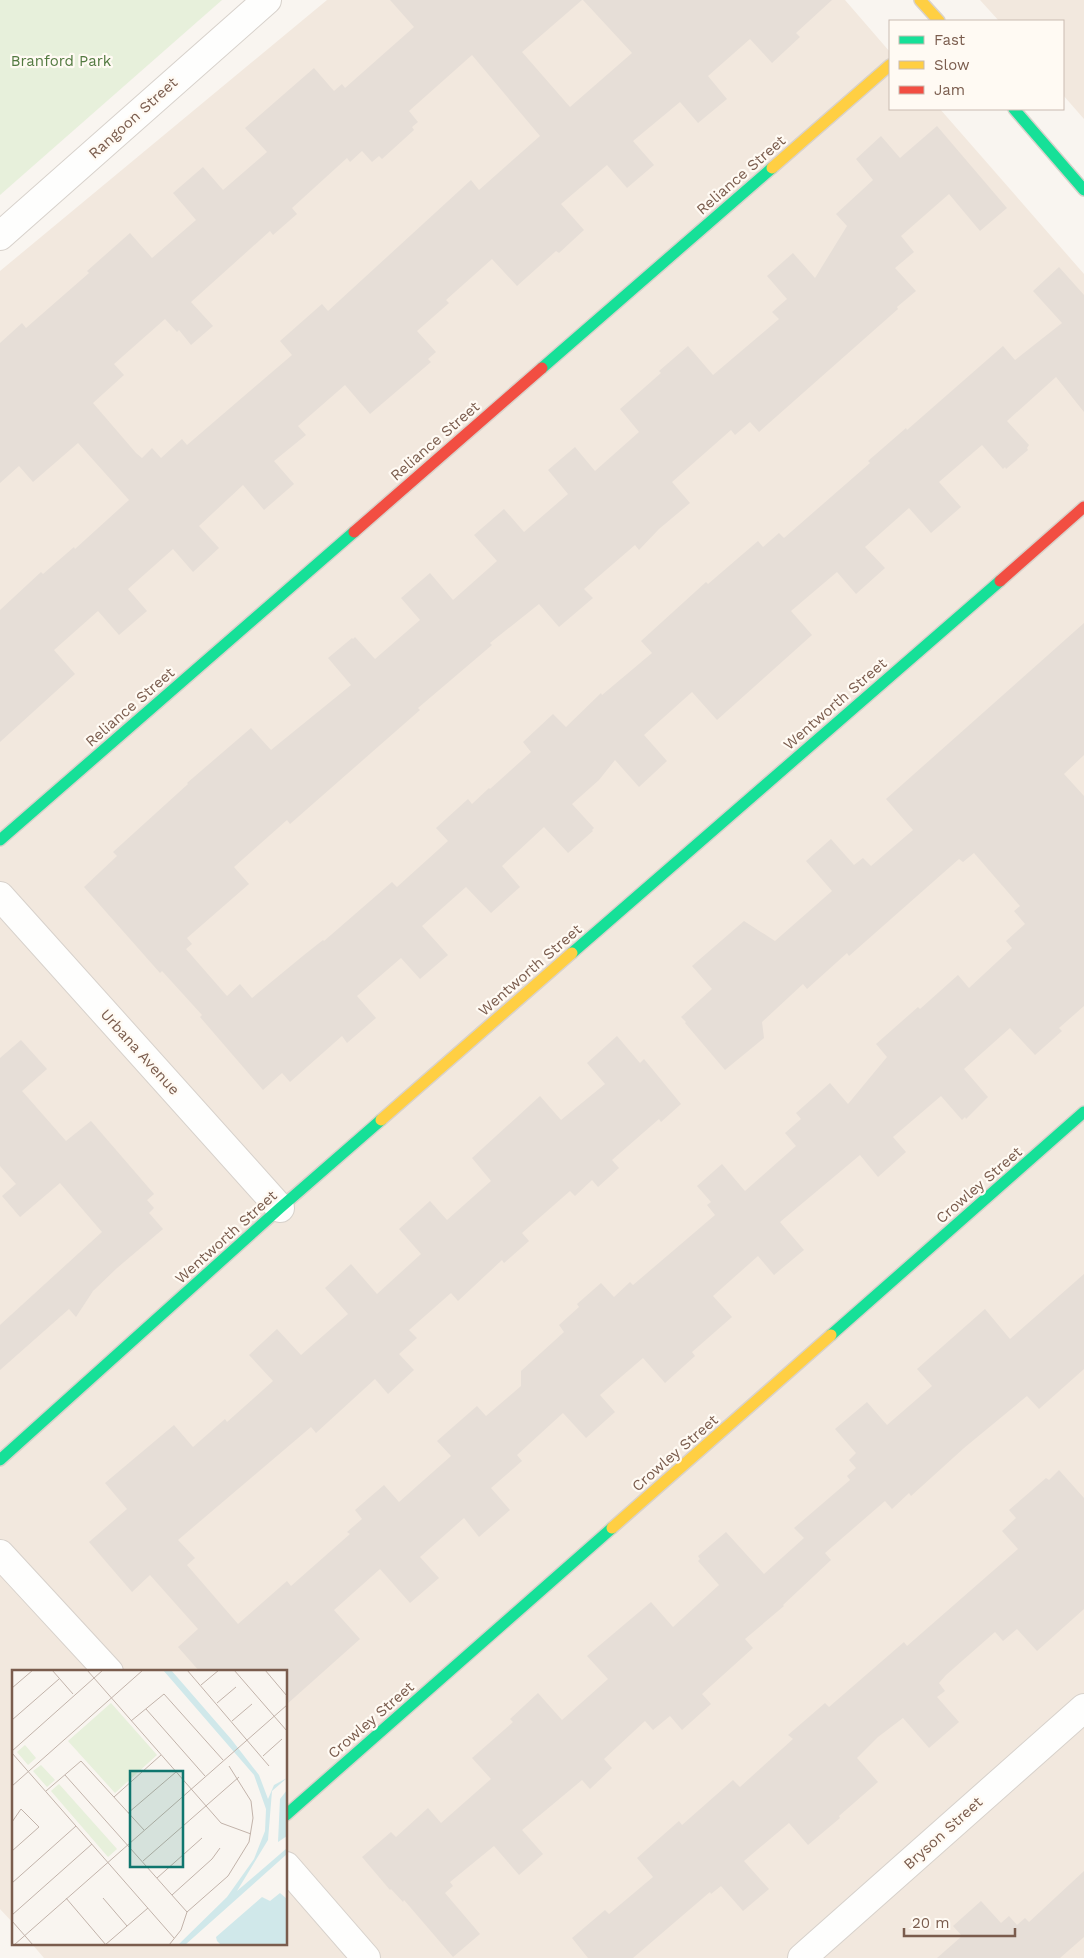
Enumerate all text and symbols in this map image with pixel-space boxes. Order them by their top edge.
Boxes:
legend [889,20,1064,110]
text: Fast [934,31,966,49]
park label: Branford Park [11,52,112,70]
text: Slow [934,56,970,74]
street label: Rangoon Street [85,73,182,163]
text: Jam [934,81,965,99]
street label: Reliance Street [693,131,790,219]
street label: Reliance Street [387,397,484,485]
street label: Wentworth Street [780,654,891,754]
street label: Reliance Street [82,663,179,751]
street label: Wentworth Street [475,920,586,1020]
street label: Urbana Avenue [97,1005,183,1099]
street label: Crowley Street [932,1142,1026,1227]
street label: Wentworth Street [171,1186,281,1287]
street label: Crowley Street [628,1410,722,1495]
inset map [12,1670,288,1946]
street label: Crowley Street [324,1677,418,1762]
street label: Bryson Street [900,1792,987,1873]
scale bar [904,1906,1015,1938]
text: 20 m [912,1914,950,1932]

